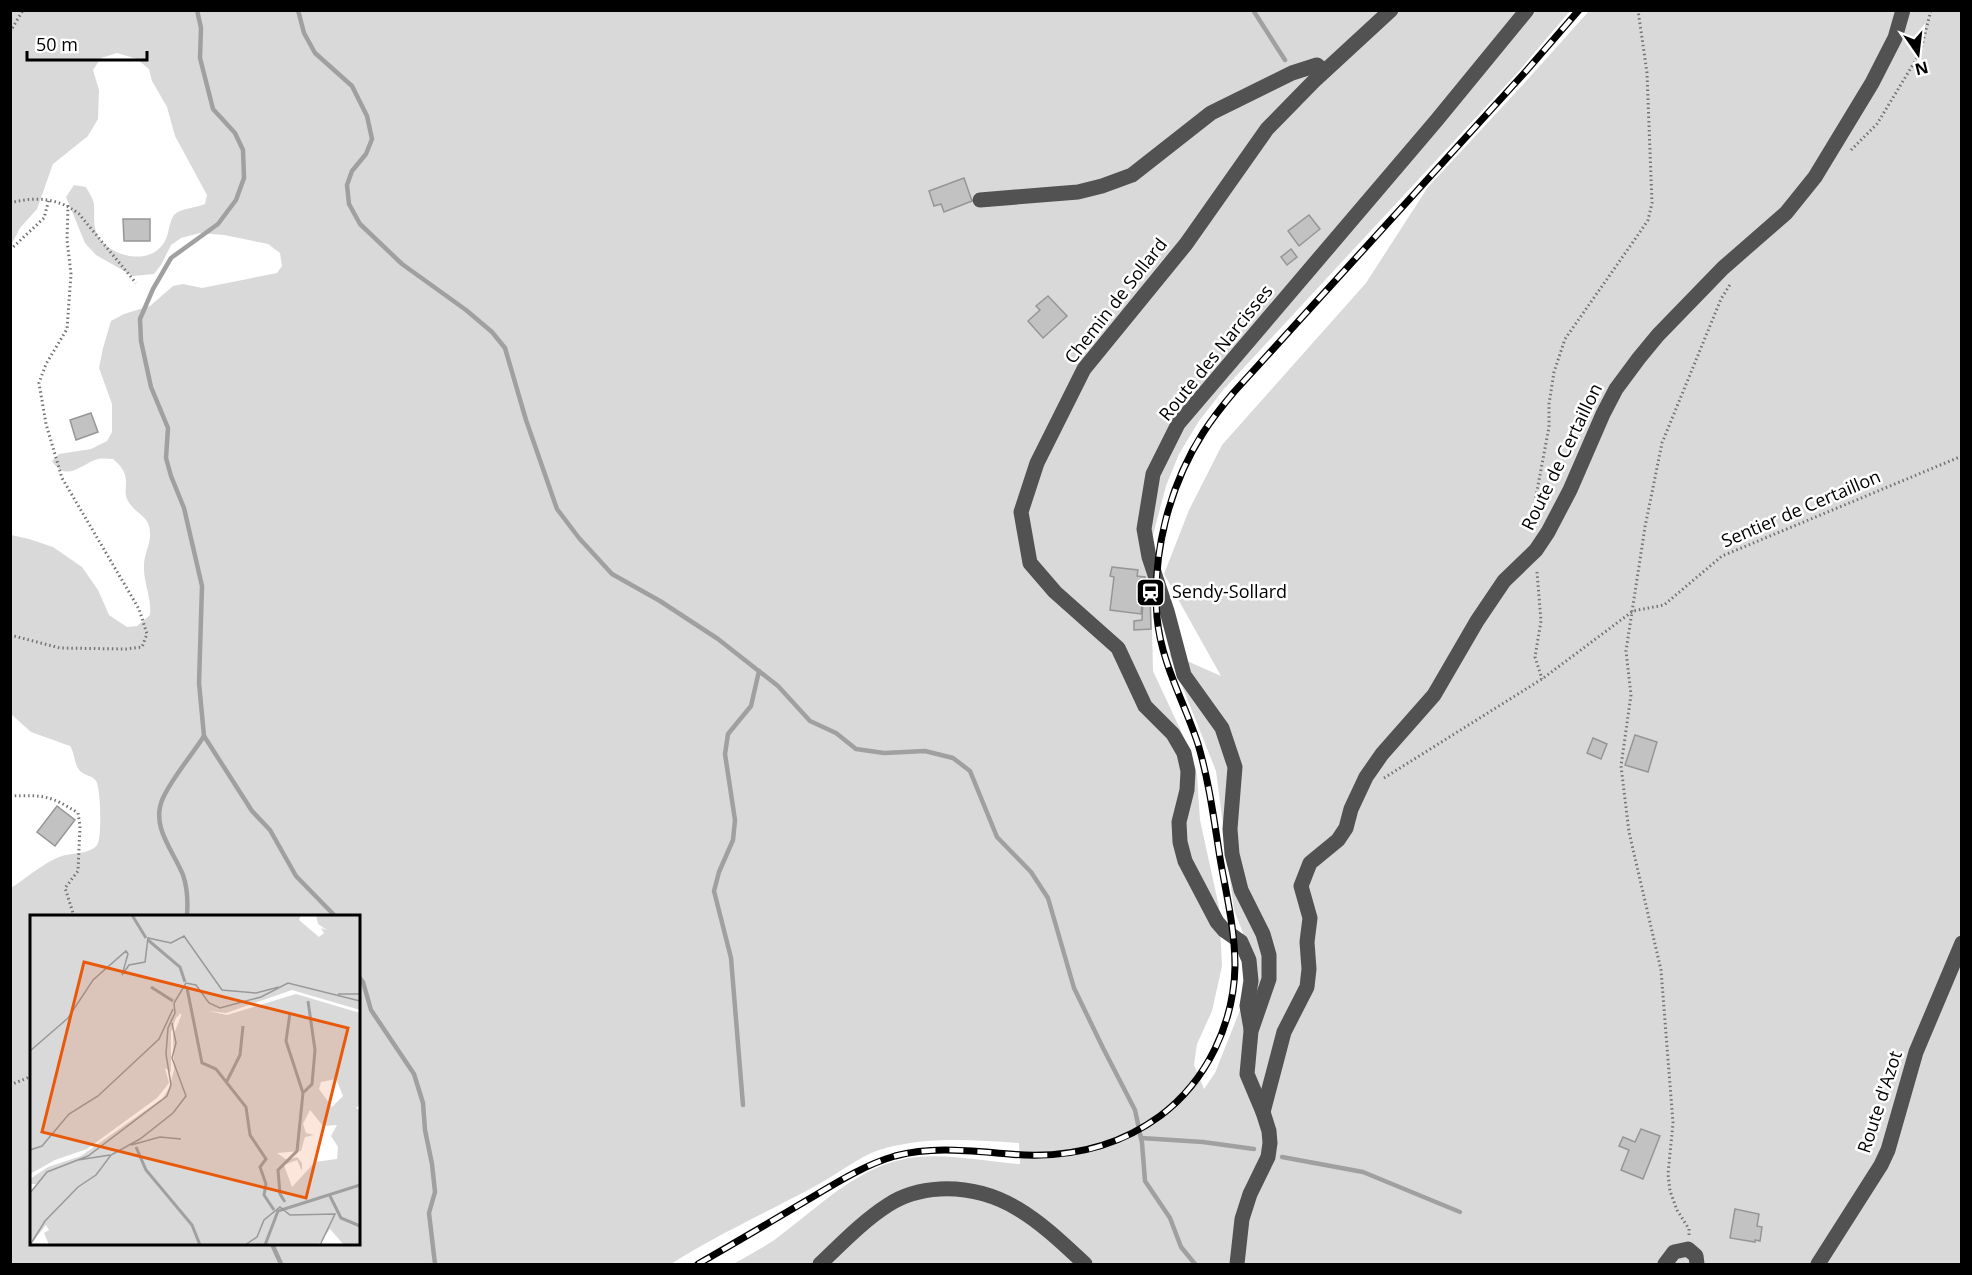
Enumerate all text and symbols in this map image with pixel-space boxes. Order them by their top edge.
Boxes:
scale bar [27,24,147,62]
north arrow [1888,24,1948,84]
text: 50 m [36,32,78,56]
text: N [1913,56,1931,81]
street label: Chemin de Sollard [1059,233,1172,368]
street label: Route des Narcisses [1153,279,1278,425]
street label: Route de Certaillon [1515,379,1607,534]
street label: Sentier de Certaillon [1717,464,1884,552]
station icon: Sendy-Sollard [1135,576,1167,608]
place label: Sendy-Sollard [1172,579,1287,603]
inset map [30,915,360,1245]
street label: Route d'Azot [1851,1047,1907,1156]

